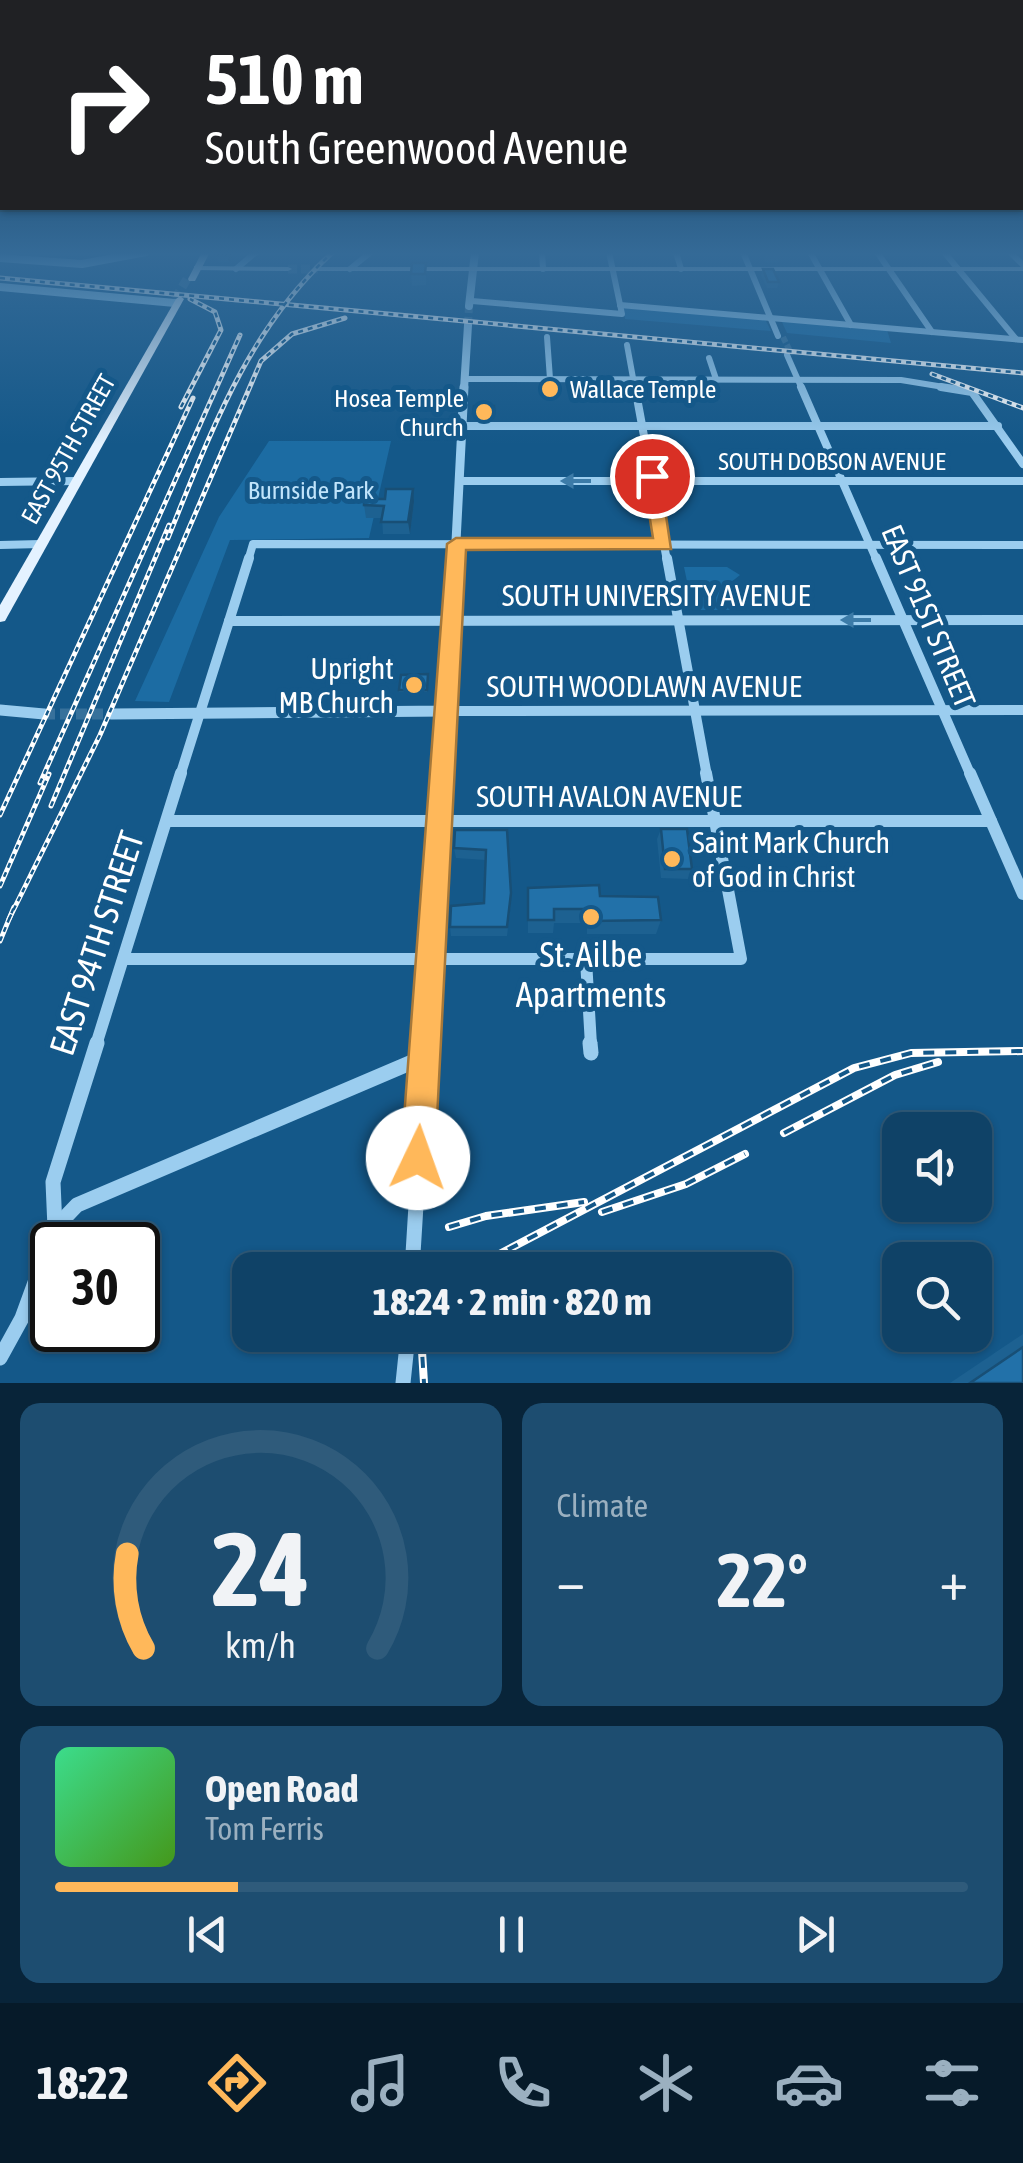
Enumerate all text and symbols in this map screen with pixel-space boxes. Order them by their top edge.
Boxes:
text: 510 m [205,39,364,119]
icon: right [40,40,170,170]
text: South Greenwood Avenue [205,122,628,174]
street label: EAST 95TH STREET [15,369,121,529]
place label: Wallace Temple [570,375,716,403]
marker: Wallace Temple [539,378,561,400]
place label: Hosea Temple Church [334,384,464,441]
marker: Hosea Temple Church [473,401,495,423]
pin [610,434,695,519]
street label: SOUTH DOBSON AVENUE [718,447,946,475]
icon: arrive [625,449,680,504]
one-way arrow [559,473,591,489]
park label: Burnside Park [248,476,374,504]
street label: EAST 91ST STREET [875,520,983,712]
street label: SOUTH UNIVERSITY AVENUE [502,578,811,612]
one-way arrow [839,612,871,628]
place label: Upright MB Church [279,651,394,719]
street label: SOUTH WOODLAWN AVENUE [487,669,802,703]
marker: Upright MB Church [403,674,425,696]
street label: SOUTH AVALON AVENUE [476,779,742,813]
place label: Saint Mark Church of God in Christ [692,825,890,893]
street label: EAST 94TH STREET [41,826,151,1060]
marker: Saint Mark Church of God in Christ [661,848,683,870]
marker: St. Ailbe Apartments [580,906,602,928]
place label: St. Ailbe Apartments [516,934,666,1014]
position arrow [366,1106,470,1210]
map controls [882,1112,992,1352]
button: sound [882,1112,992,1222]
speed limit sign: 30 [30,1222,160,1352]
button: search [882,1242,992,1352]
text: 18:24 · 2 min · 820 m [372,1280,652,1323]
text: Climate [557,1487,648,1524]
text: 24 [212,1509,310,1628]
text: 22° [717,1537,808,1623]
text: − [557,1549,585,1612]
text: + [939,1549,968,1612]
text: km/h [225,1625,296,1666]
text: Open Road [205,1767,359,1810]
text: Tom Ferris [205,1810,324,1847]
icon: previous [180,1907,235,1962]
icon: pause [484,1907,539,1962]
icon: next [788,1907,843,1962]
icon: directions [202,2048,272,2118]
icon: music [345,2048,415,2118]
icon: phone [488,2048,558,2118]
icon: climate [631,2048,701,2118]
icon: car [774,2048,844,2118]
icon: filters [917,2048,987,2118]
text: 18:22 [36,2057,129,2109]

